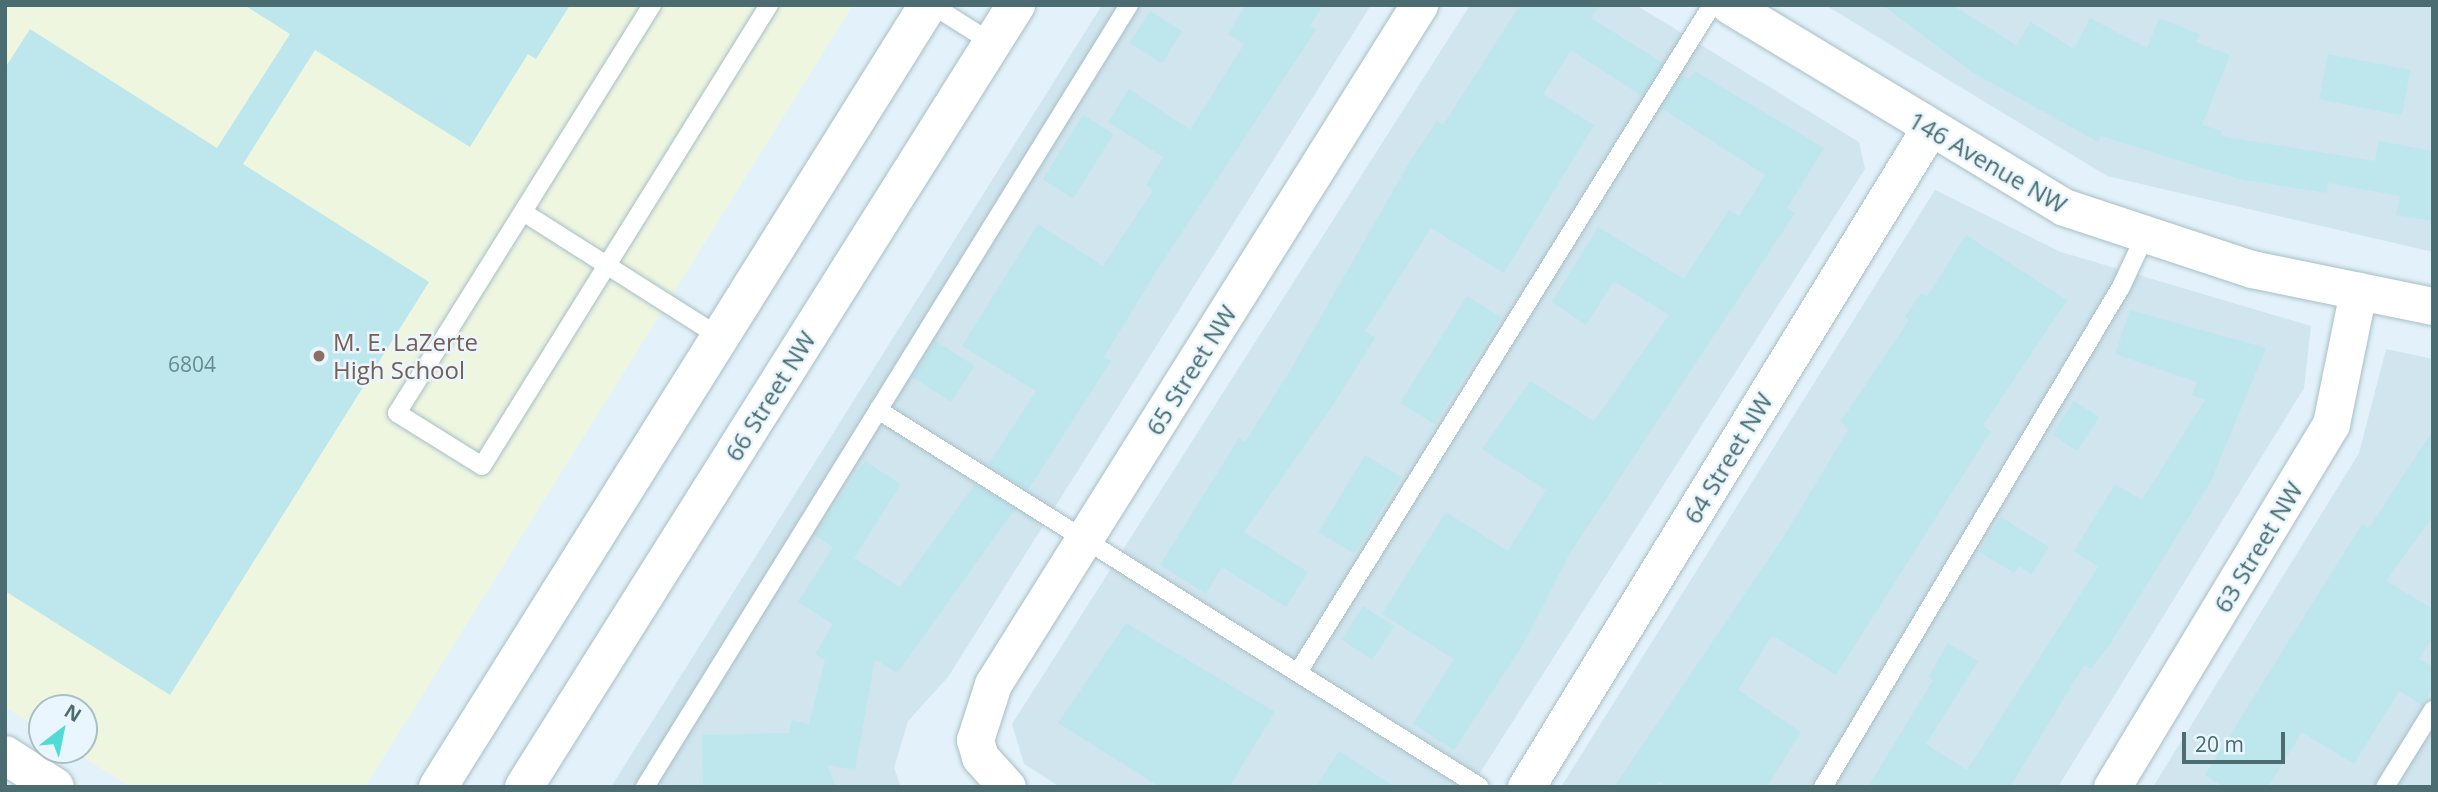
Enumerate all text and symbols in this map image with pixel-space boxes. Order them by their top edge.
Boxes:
street label: 146 Avenue NW [1904,105,2072,219]
street label: 65 Street NW [1140,300,1242,440]
street label: 66 Street NW [719,326,821,466]
place label: M. E. LaZerte High School [333,328,478,384]
marker: M. E. LaZerte High School [311,348,327,364]
house number: 6804 [168,351,216,377]
street label: 64 Street NW [1678,388,1778,528]
street label: 63 Street NW [2208,477,2308,617]
north arrow [28,694,98,764]
text: N [60,698,87,728]
scale bar [2186,718,2289,762]
text: 20 m [2195,730,2244,758]

